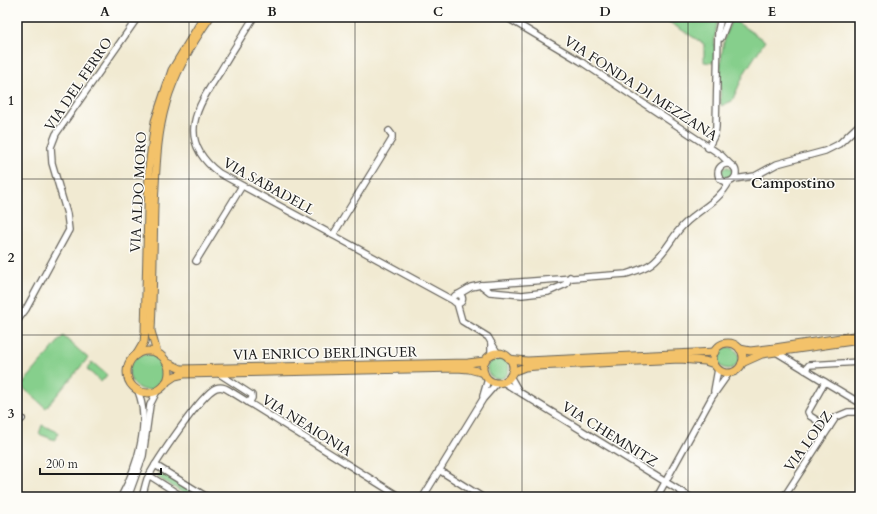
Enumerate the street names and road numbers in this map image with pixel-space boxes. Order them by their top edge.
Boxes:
street label: VIA FONDA DI MEZZANA [560,32,721,145]
street label: VIA DEL FERRO [40,34,117,135]
street label: VIA ALDO MORO [126,131,151,253]
street label: VIA SABADELL [219,153,319,220]
street label: VIA ENRICO BERLINGUER [233,342,418,365]
street label: VIA NEAIONIA [258,390,355,461]
street label: VIA CHEMNITZ [558,397,661,472]
street label: VIA LODZ [780,407,837,475]

